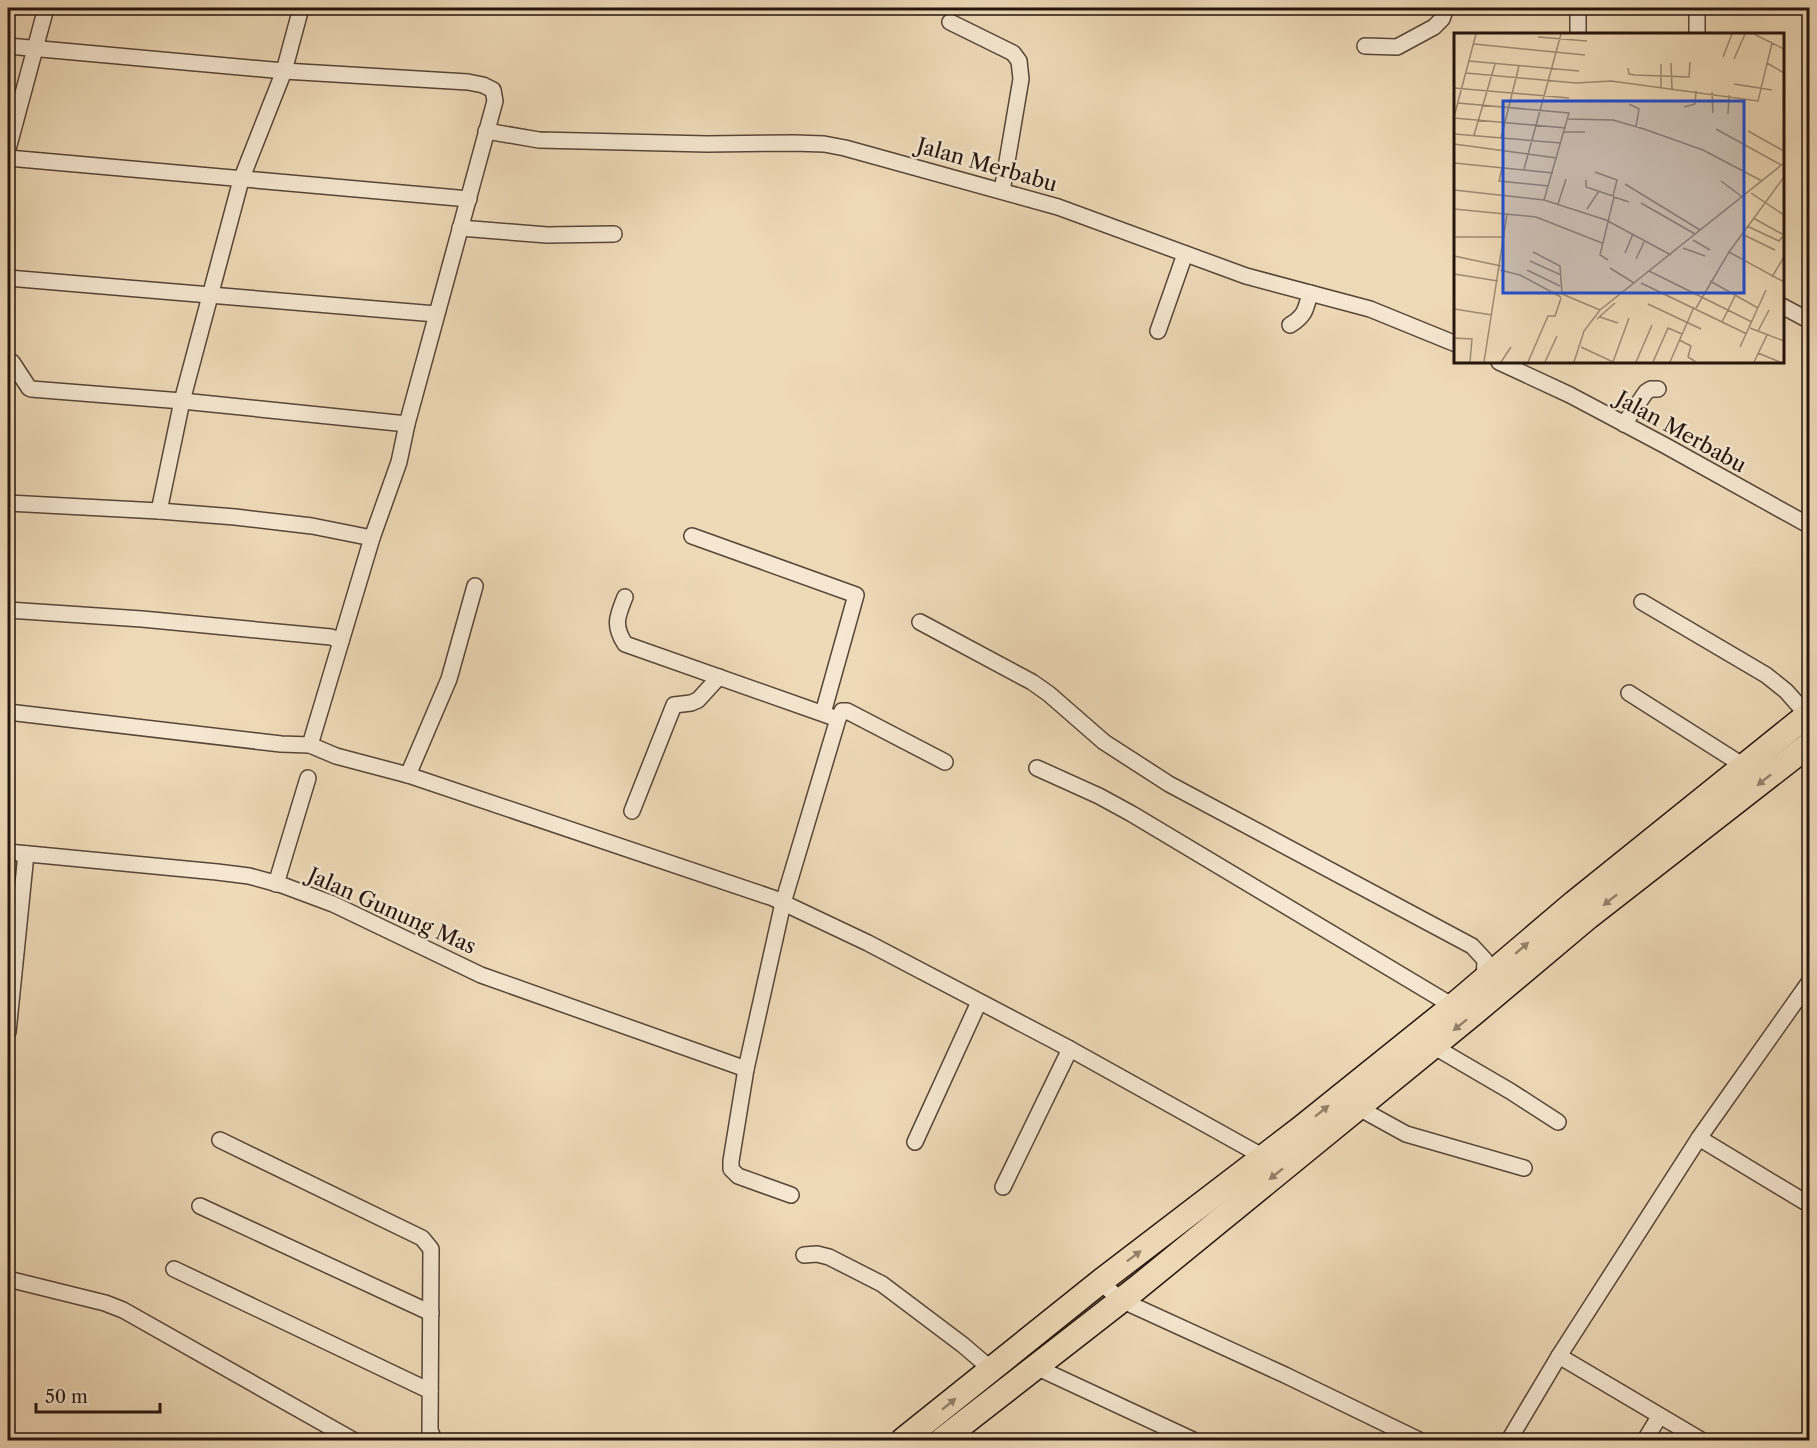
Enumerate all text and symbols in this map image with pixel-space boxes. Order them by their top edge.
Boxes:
inset map [1454,33,1784,363]
street label: Jalan Merbabu [911,132,1060,197]
street label: Jalan Merbabu [1609,384,1751,478]
one-way arrow [1756,774,1771,786]
street label: Jalan Gunung Mas [302,861,480,959]
one-way arrow [1602,894,1618,907]
one-way arrow [1514,942,1529,955]
one-way arrow [1452,1018,1467,1030]
one-way arrow [1314,1105,1330,1118]
one-way arrow [1269,1167,1284,1180]
one-way arrow [1126,1249,1142,1262]
scale bar [36,1376,160,1414]
text: 50 m [45,1386,88,1408]
one-way arrow [941,1397,957,1410]

